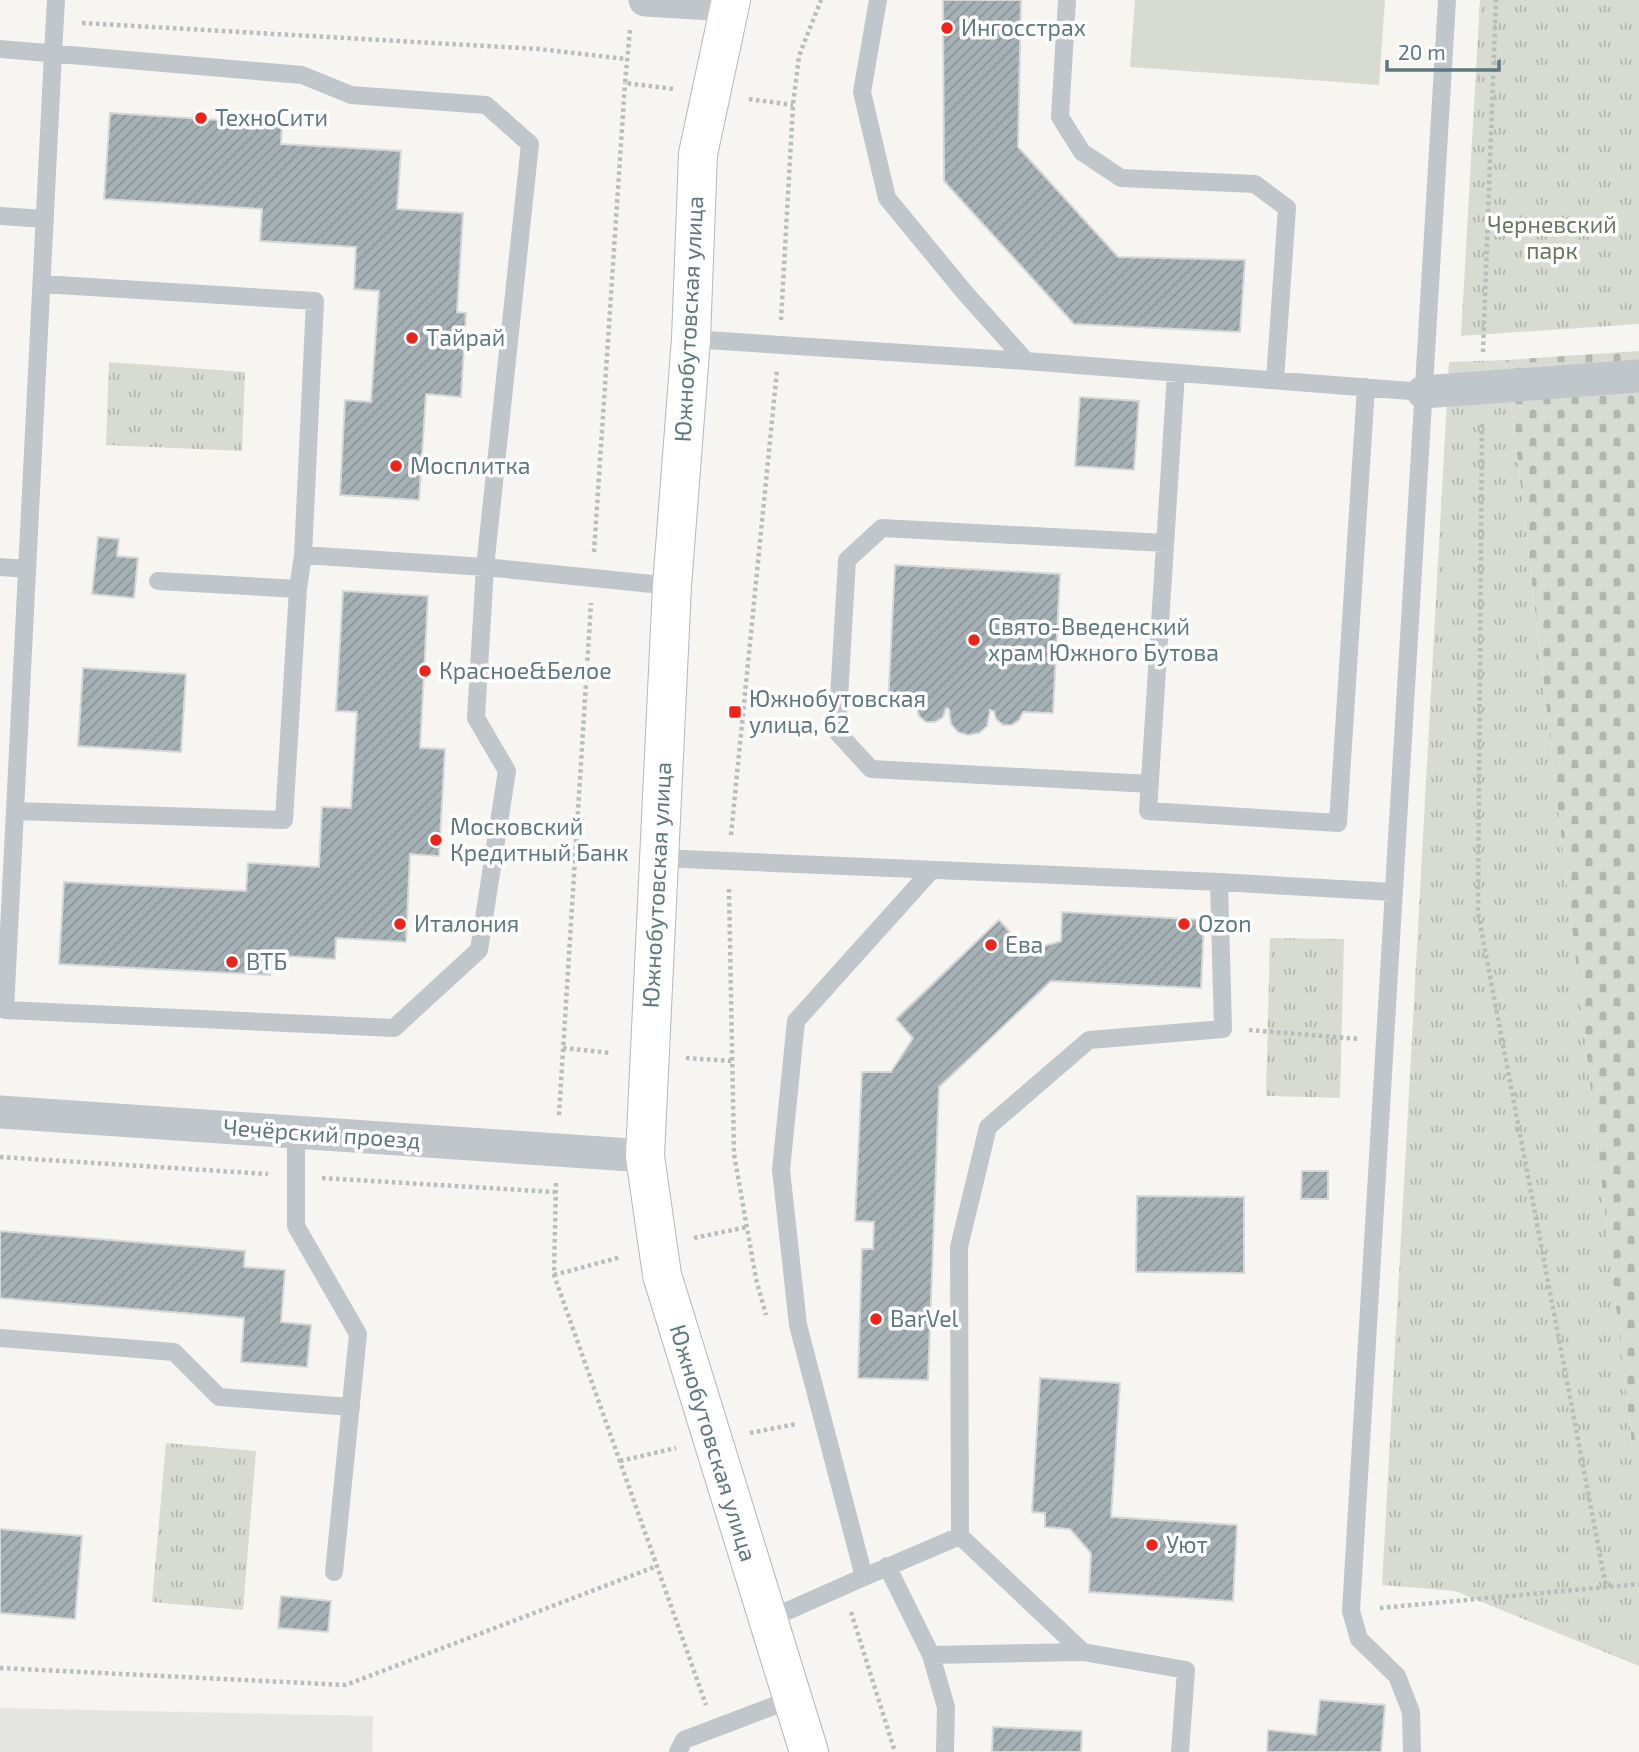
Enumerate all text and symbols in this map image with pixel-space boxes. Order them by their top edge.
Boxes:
place label: Ингосстрах [961,13,1086,41]
marker: Ингосстрах [939,20,955,36]
scale bar [1387,28,1499,72]
text: 20 m [1398,39,1446,64]
place label: ТехноСити [215,103,328,131]
marker: ТехноСити [193,110,209,126]
street label: Южнобутовская улица [668,195,709,443]
park label: Черневский парк [1487,210,1617,264]
place label: Тайрай [426,323,505,351]
marker: Тайрай [404,330,420,346]
place label: Мосплитка [410,451,531,479]
marker: Мосплитка [388,458,404,474]
place label: Свято-Введенский храм Южного Бутова [988,612,1219,667]
marker: Свято-Введенский храм Южного Бутова [966,632,982,648]
place label: Красное&Белое [439,656,612,684]
marker: Красное&Белое [417,663,433,679]
place label: Южнобутовская улица, 62 [749,684,926,739]
marker: Южнобутовская улица, 62 [727,704,743,720]
street label: Южнобутовская улица [636,761,677,1009]
place label: Московский Кредитный Банк [450,812,629,866]
marker: Московский Кредитный Банк [428,832,444,848]
place label: Италония [414,909,519,937]
place label: Ozon [1198,909,1252,937]
marker: Италония [392,916,408,932]
marker: Ozon [1176,916,1192,932]
place label: Ева [1005,930,1043,958]
marker: Ева [983,937,999,953]
place label: ВТБ [246,947,287,975]
marker: ВТБ [224,954,240,970]
street label: Чечёрский проезд [223,1112,422,1154]
place label: BarVel [890,1304,959,1332]
marker: BarVel [868,1311,884,1327]
street label: Южнобутовская улица [664,1321,763,1565]
place label: Уют [1166,1530,1208,1558]
marker: Уют [1144,1537,1160,1553]

